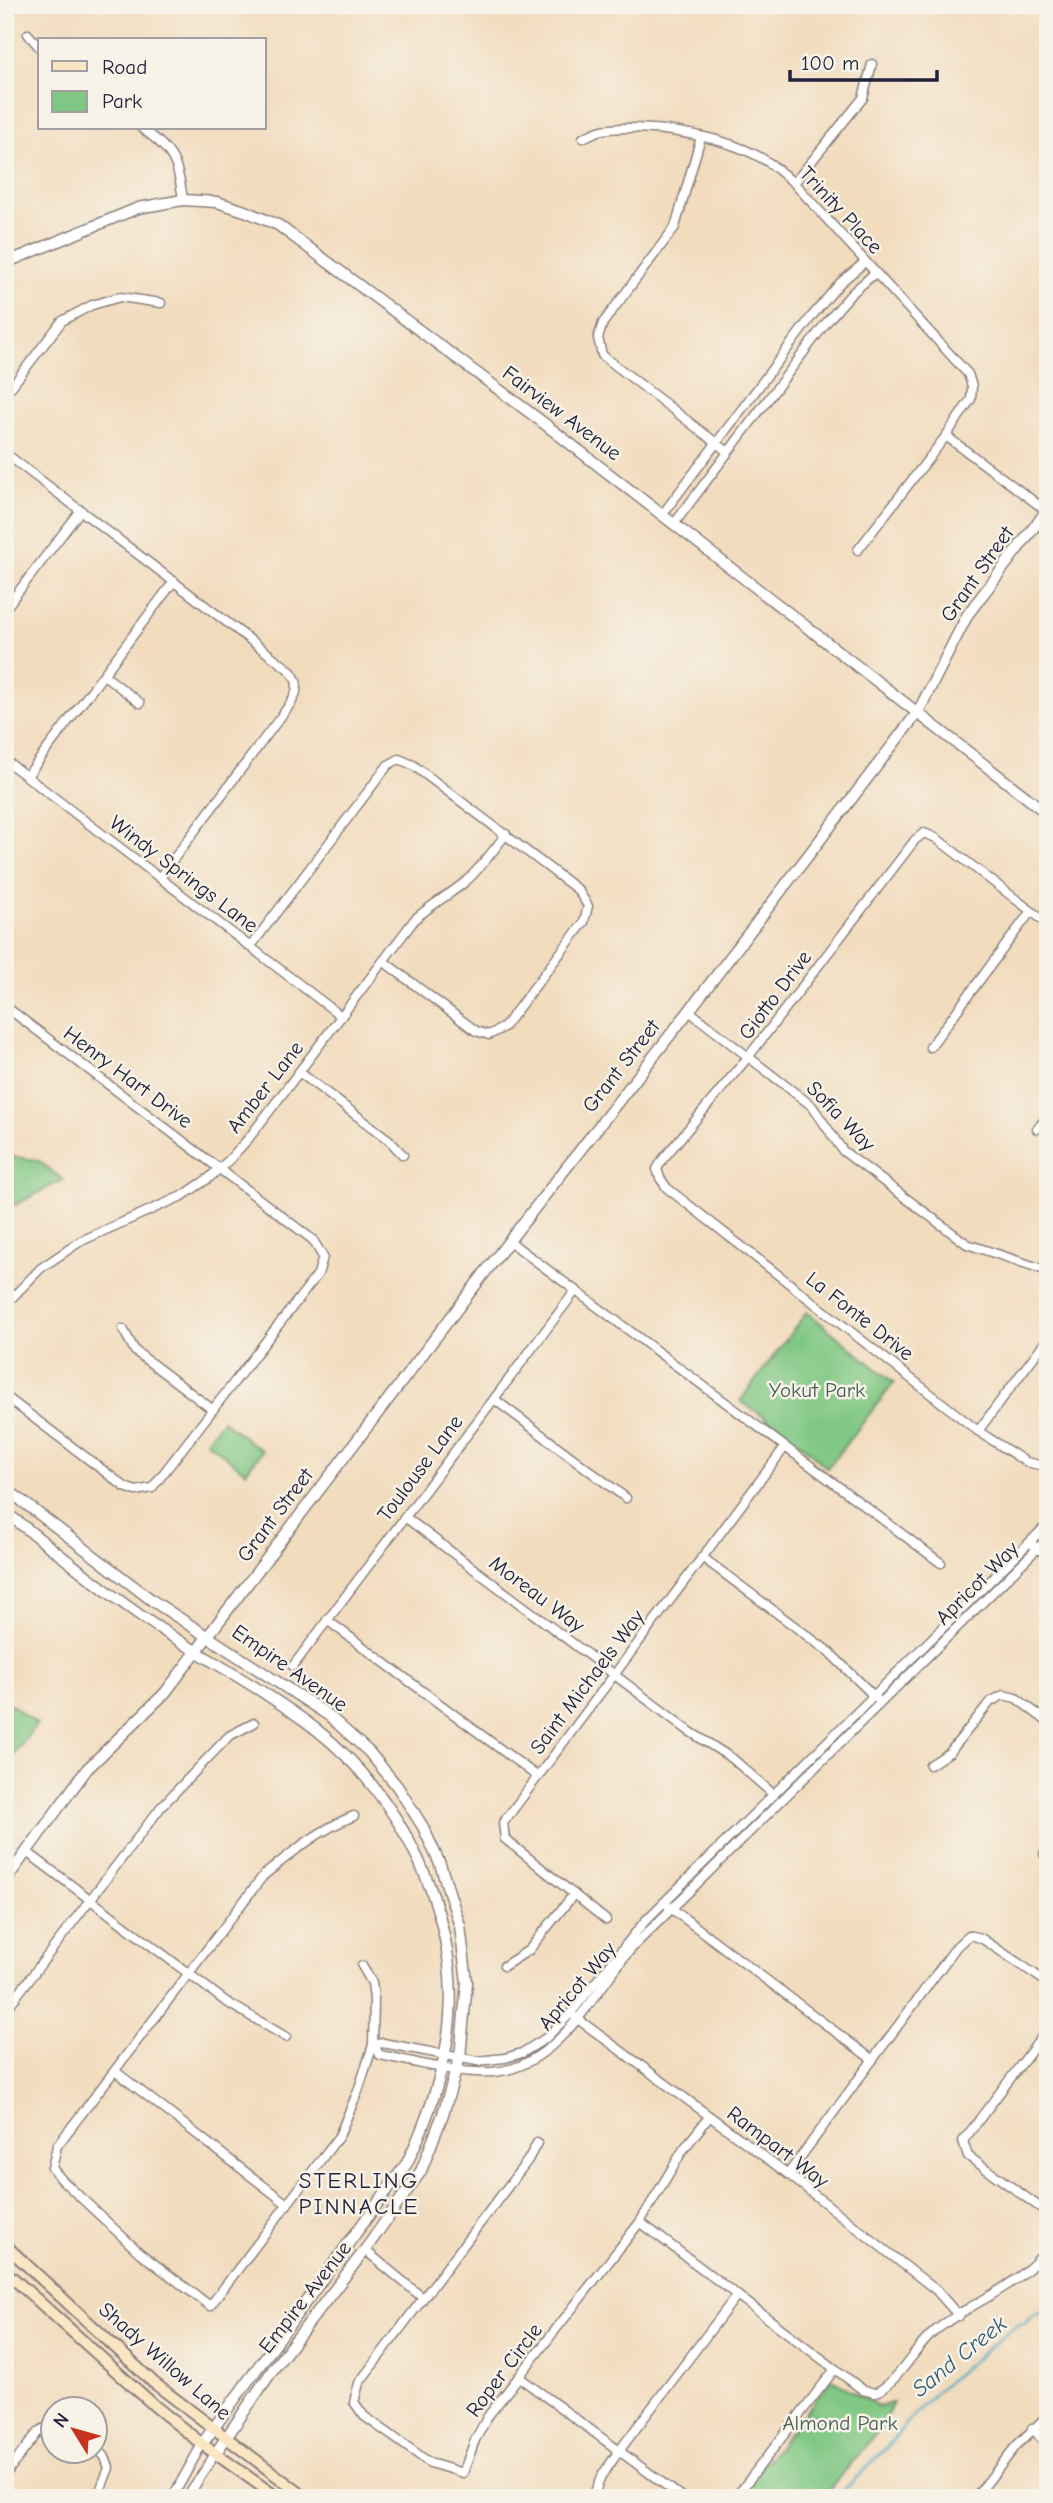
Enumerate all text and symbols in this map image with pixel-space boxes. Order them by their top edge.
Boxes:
legend [38,38,266,130]
scale bar [790,38,937,82]
text: 100 m [801,51,859,75]
text: Road [102,55,147,79]
text: Park [102,89,142,113]
street label: Trinity Place [794,161,888,259]
street label: Fairview Avenue [498,361,626,465]
street label: Grant Street [935,521,1019,626]
street label: Windy Springs Lane [105,810,263,938]
street label: Giotto Drive [734,946,816,1044]
street label: Grant Street [577,1014,665,1117]
street label: Henry Hart Drive [59,1021,197,1133]
street label: Amber Lane [222,1036,308,1138]
street label: Sofia Way [802,1076,881,1156]
street label: La Fonte Drive [801,1267,919,1365]
park label: Yokut Park [769,1378,865,1402]
street label: Toulouse Lane [372,1410,468,1526]
street label: Grant Street [232,1463,319,1567]
street label: Apricot Way [930,1536,1024,1630]
street label: Moreau Way [485,1550,590,1638]
street label: Saint Michaels Way [525,1605,649,1759]
street label: Empire Avenue [228,1619,352,1717]
street label: Apricot Way [533,1937,621,2035]
street label: Rampart Way [723,2101,834,2193]
district label: STERLING PINNACLE [299,2167,419,2220]
street label: Empire Avenue [254,2236,356,2358]
street label: Shady Willow Lane [94,2297,236,2425]
water label: Sand Creek [907,2310,1013,2403]
street label: Roper Circle [461,2318,547,2422]
north arrow [38,2394,108,2464]
text: N [49,2409,74,2432]
park label: Almond Park [782,2411,898,2435]

